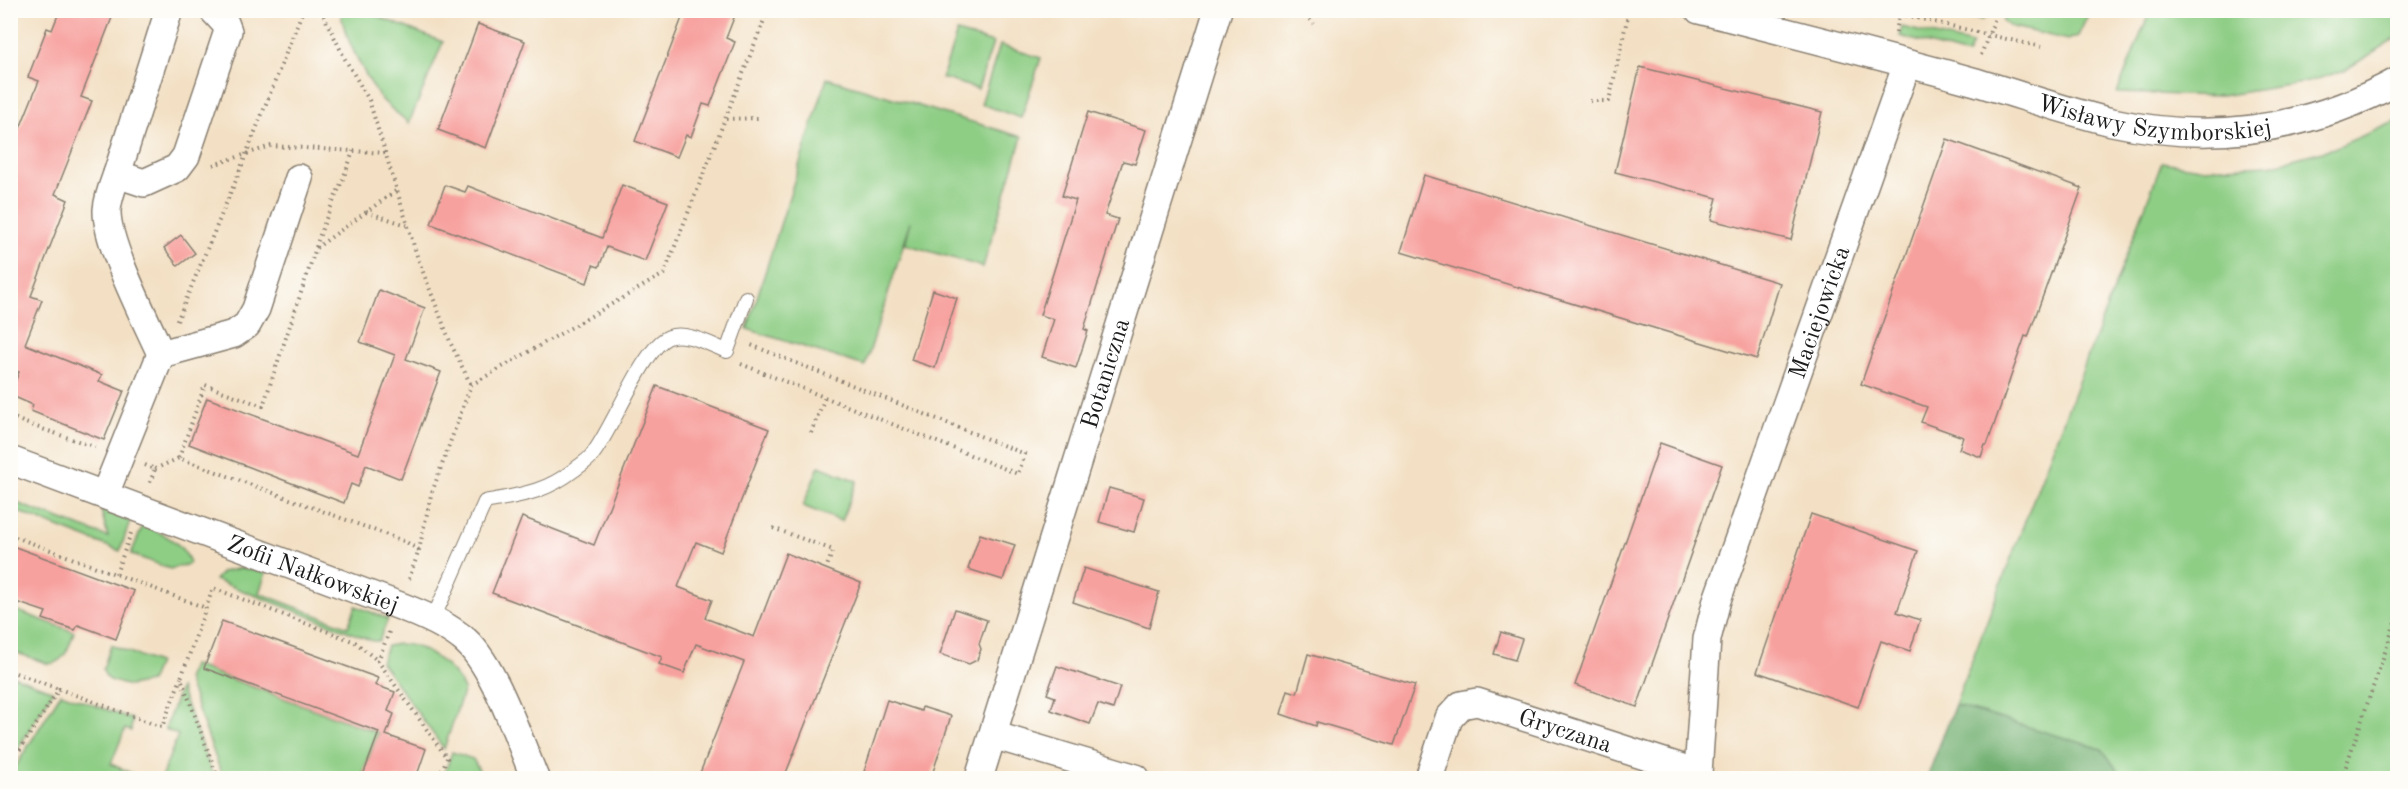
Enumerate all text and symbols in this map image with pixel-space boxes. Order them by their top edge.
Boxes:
street label: Wisławy Szymborskiej [2034,92,2274,146]
street label: Maciejowicka [1786,243,1856,382]
street label: Botaniczna [1078,316,1135,432]
street label: Zofii Nałkowskiej [224,532,402,618]
street label: Gryczana [1515,706,1614,758]

